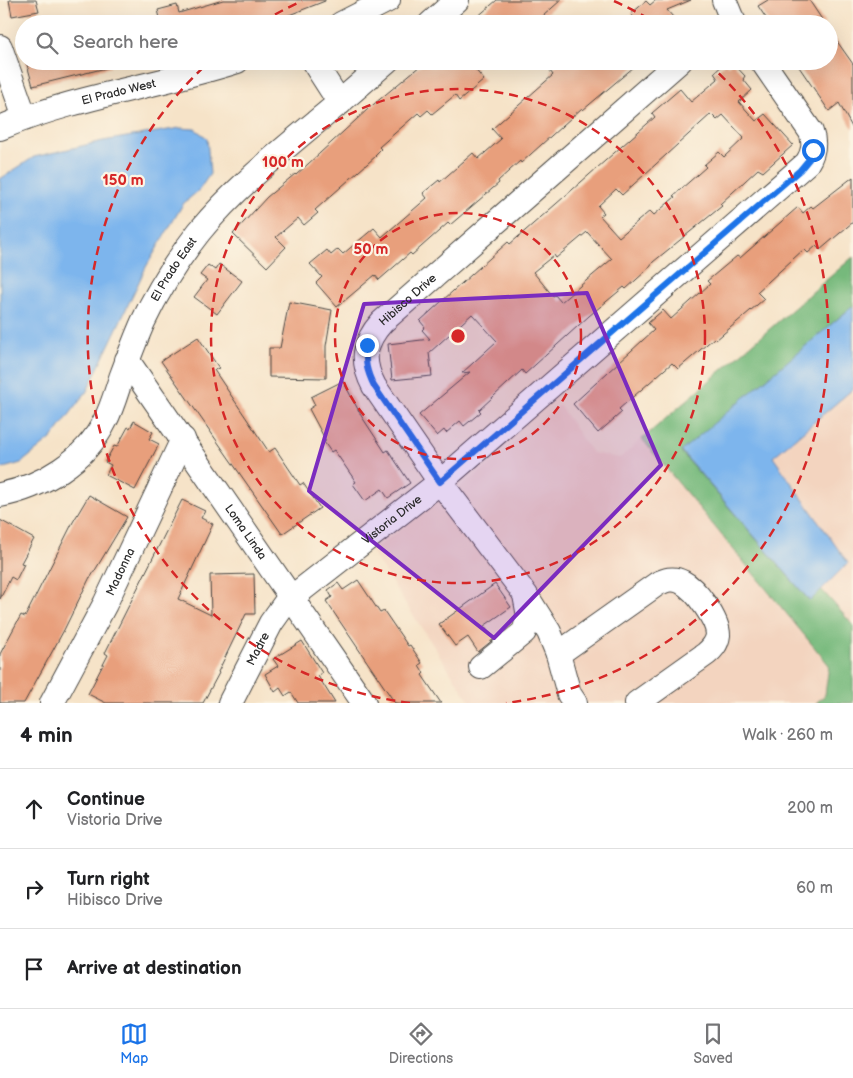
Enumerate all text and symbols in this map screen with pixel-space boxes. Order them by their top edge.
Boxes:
search box [15,15,838,70]
icon: search [33,29,61,57]
text: Search here [73,31,178,54]
street label: El Prado West [80,76,157,109]
route start [802,139,825,162]
text: 100 m [262,153,304,172]
text: 150 m [102,171,144,190]
street label: El Prado East [148,234,200,304]
text: 50 m [354,240,389,259]
street label: Hibisco Drive [376,271,440,329]
centre of rings [449,327,467,345]
route end [356,334,379,357]
street label: Vistoria Drive [359,492,425,548]
street label: Loma Linda [221,502,270,563]
street label: Madonna [103,545,139,598]
street label: Madre [244,630,273,668]
text: 4 min [20,723,73,748]
text: Walk · 260 m [742,726,833,745]
text: Continue [67,788,145,811]
icon: ahead [20,795,48,823]
text: 200 m [787,799,833,818]
text: Vistoria Drive [67,811,163,830]
text: Turn right [67,868,150,891]
icon: right [20,875,48,903]
text: 60 m [796,879,833,898]
text: Hibisco Drive [67,891,163,910]
icon: arrive [20,955,48,983]
text: Arrive at destination [67,957,242,980]
tab: Map [120,1020,148,1067]
tab: Directions [389,1020,453,1067]
tab: Saved [693,1020,733,1067]

